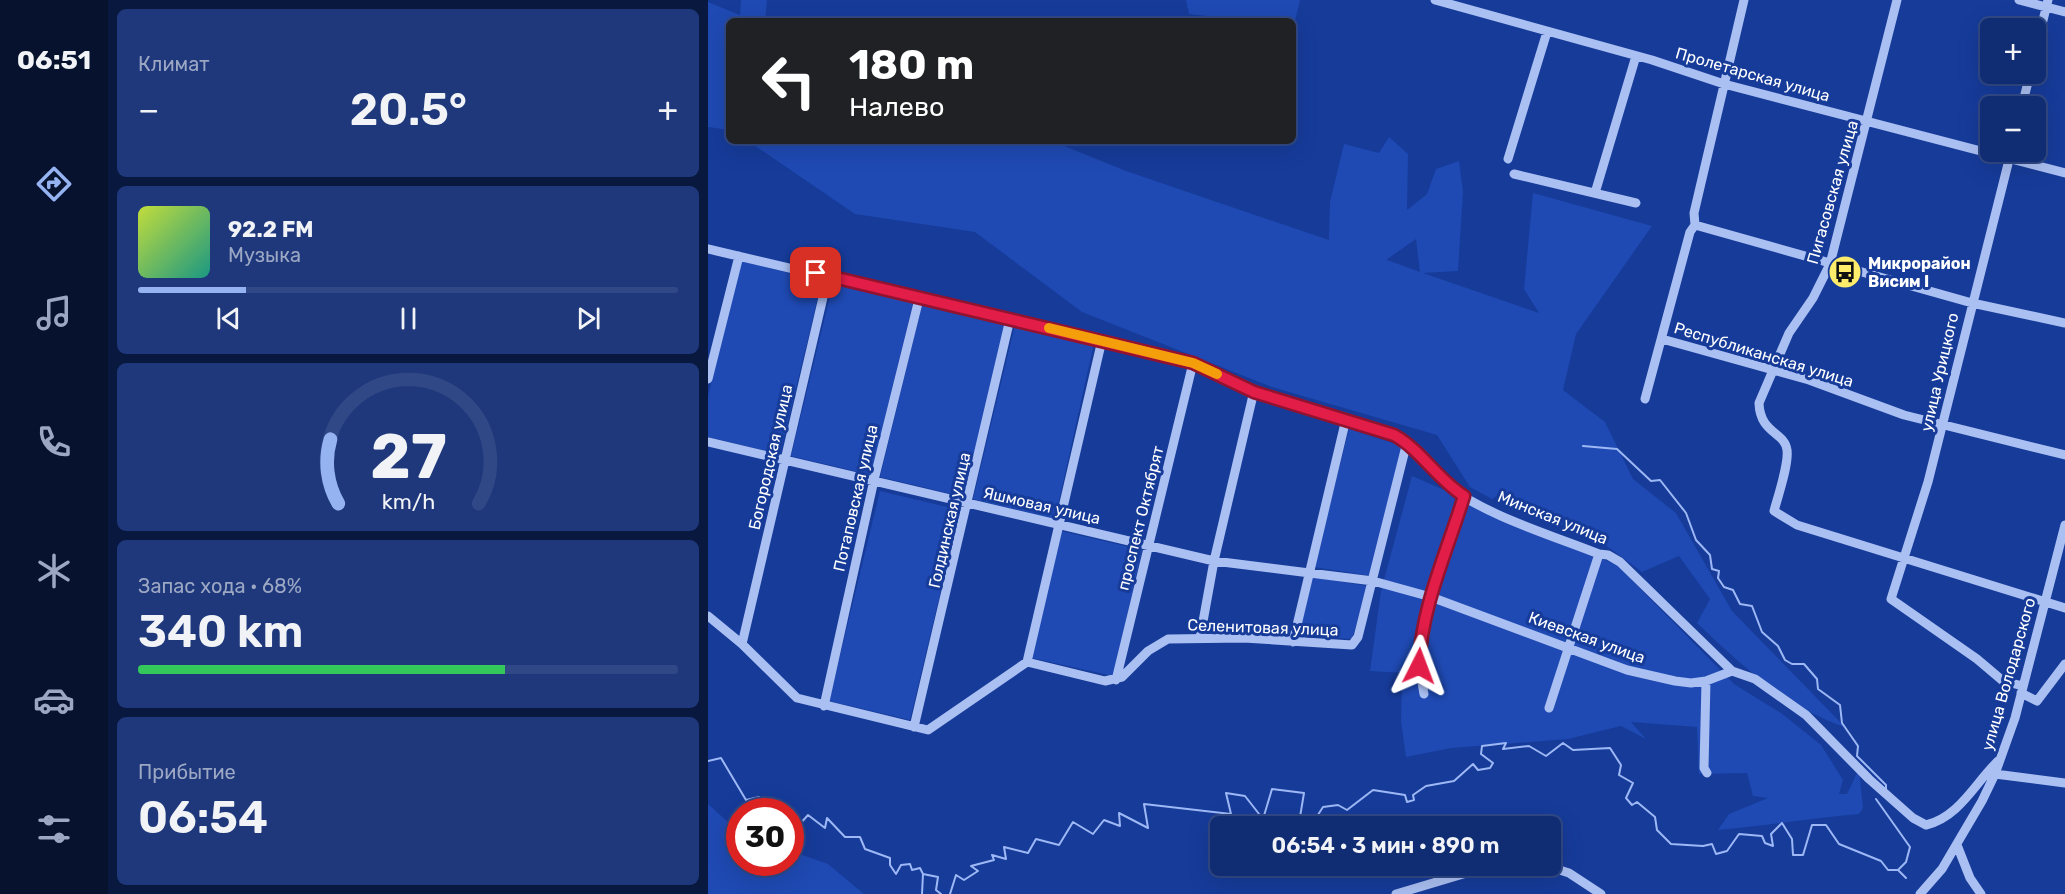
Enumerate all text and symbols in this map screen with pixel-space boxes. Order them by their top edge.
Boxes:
map controls [1980,18,2046,162]
button: + [1980,18,2046,84]
text: 180 m [849,40,974,90]
icon: left [750,42,828,120]
street label: Пролетарская улица [1673,43,1832,106]
text: 06:51 [17,44,91,76]
text: Климат [138,52,210,76]
text: 20.5° [350,83,467,136]
text: − [138,90,159,129]
text: + [657,90,678,129]
text: Налево [849,91,945,123]
button: − [1980,96,2046,162]
street label: Пигасовская улица [1803,118,1862,266]
icon: directions [33,163,75,205]
text: 92.2 FM [228,216,313,243]
text: Музыка [228,243,301,267]
pin [790,247,841,298]
bus stop icon: Микрорайон Висим I [1827,254,1863,290]
place label: Микрорайон Висим I [1868,254,1971,291]
icon: arrive [799,256,832,289]
icon: music [33,292,75,334]
icon: previous [212,302,245,335]
icon: pause [392,302,425,335]
icon: next [572,302,605,335]
street label: улица Урицкого [1917,311,1962,433]
street label: Республиканская улица [1672,318,1856,391]
street label: Богородская улица [745,383,796,532]
text: 27 [370,420,446,494]
icon: phone [33,421,75,463]
street label: Потаповская улица [829,423,882,573]
street label: проспект Октябрят [1113,444,1168,592]
street label: Голдинская улица [925,450,974,590]
street label: Яшмовая улица [981,483,1102,528]
street label: Минская улица [1495,487,1611,548]
text: km/h [381,489,435,514]
icon: climate [33,550,75,592]
text: Запас хода · 68% [138,574,302,598]
street label: улица Володарского [1978,595,2039,753]
text: 340 km [138,605,303,658]
street label: Киевская улица [1526,608,1648,667]
street label: Селенитовая улица [1187,615,1339,640]
position arrow [1387,634,1451,698]
icon: car [33,679,75,721]
text: Прибытие [138,760,236,784]
text: 06:54 [138,791,268,844]
speed limit sign: 30 [726,798,804,876]
icon: filters [33,808,75,850]
text: 06:54 · 3 мин · 890 m [1272,832,1500,859]

